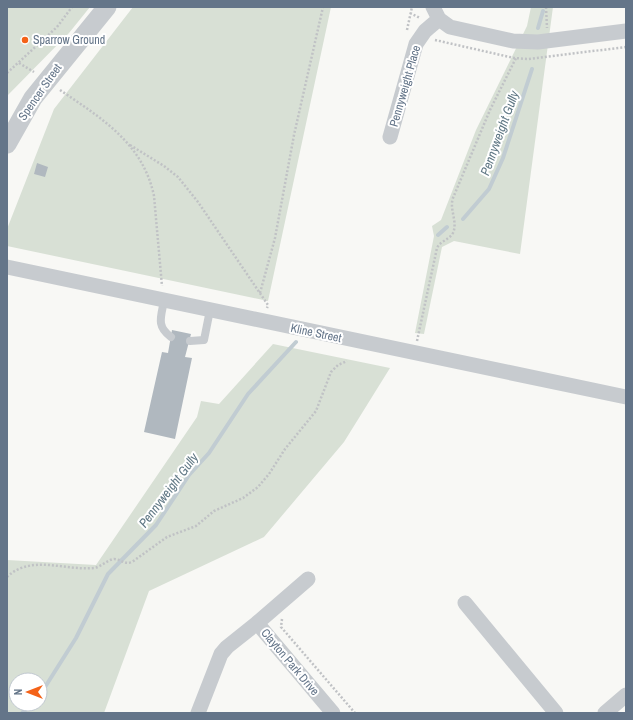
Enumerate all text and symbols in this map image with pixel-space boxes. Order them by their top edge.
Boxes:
place label: Sparrow Ground [33,32,105,48]
marker: Sparrow Ground [20,35,30,45]
street label: Pennyweight Place [386,43,424,129]
street label: Spencer Street [15,60,66,123]
water label: Pennyweight Gully [476,88,523,178]
street label: Kline Street [289,320,343,346]
water label: Pennyweight Gully [135,449,202,531]
street label: Clayton Park Drive [257,625,323,699]
north arrow [8,672,48,712]
text: N [11,689,25,695]

